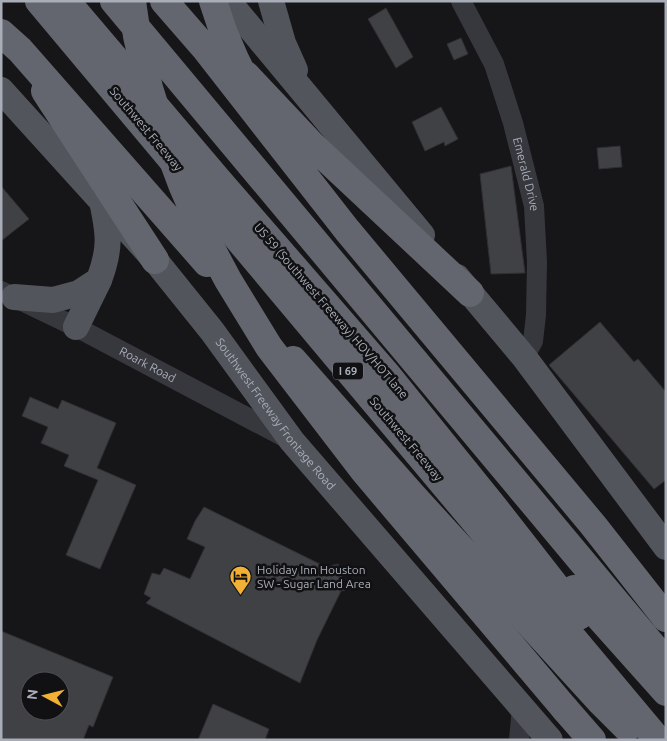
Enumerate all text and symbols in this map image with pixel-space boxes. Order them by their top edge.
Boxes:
street label: Southwest Freeway [108,84,185,173]
street label: Emerald Drive [511,136,541,211]
street label: US 59 (Southwest Freeway) HOV/HOT lane [251,220,411,402]
street label: Southwest Freeway Frontage Road [213,336,338,492]
street label: Roark Road [117,344,178,384]
road number: I 69 [333,362,363,380]
street label: Southwest Freeway [368,394,445,483]
place label: Holiday Inn Houston SW - Sugar Land Area [257,563,371,590]
hotel icon: Holiday Inn Houston SW - Sugar Land Area [229,565,253,596]
north arrow [20,671,70,721]
text: N [24,688,41,701]

